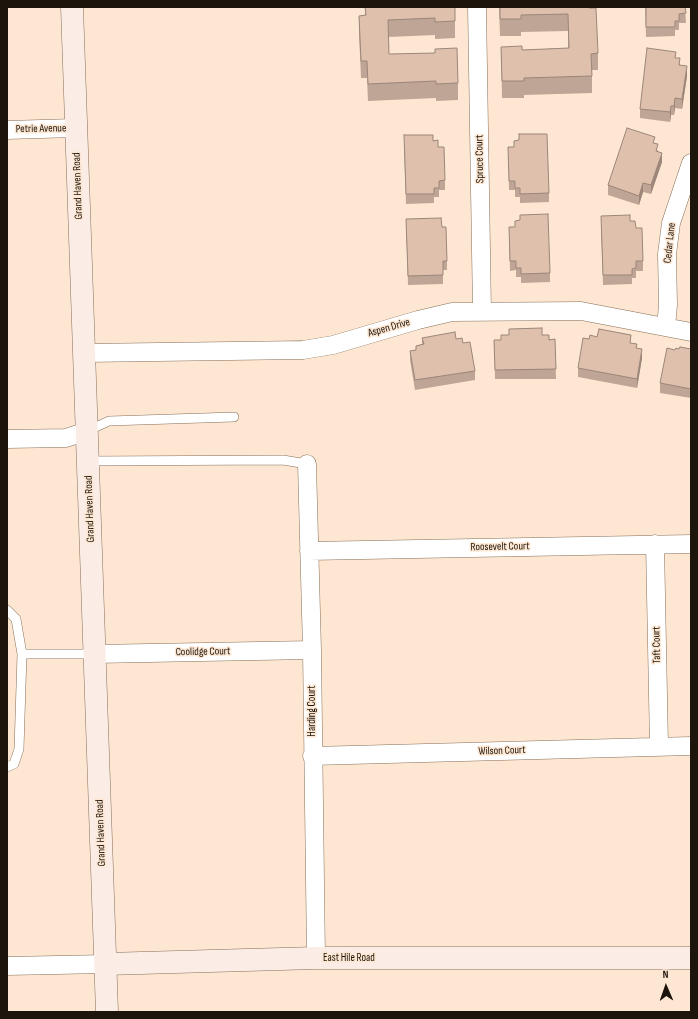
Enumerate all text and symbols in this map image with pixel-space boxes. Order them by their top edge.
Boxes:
street label: Petrie Avenue [16,122,66,136]
street label: Spruce Court [473,135,487,183]
street label: Grand Haven Road [70,152,86,220]
street label: Cedar Lane [661,222,679,264]
street label: Aspen Drive [366,316,412,340]
street label: Grand Haven Road [82,475,98,543]
street label: Roosevelt Court [470,540,530,554]
street label: Taft Court [650,626,664,664]
street label: Coolidge Court [175,645,231,659]
street label: Harding Court [305,685,319,737]
street label: Wilson Court [478,744,526,758]
street label: Grand Haven Road [93,799,109,867]
street label: East Hile Road [323,951,375,965]
north arrow [646,967,686,1007]
text: N [662,968,669,981]

